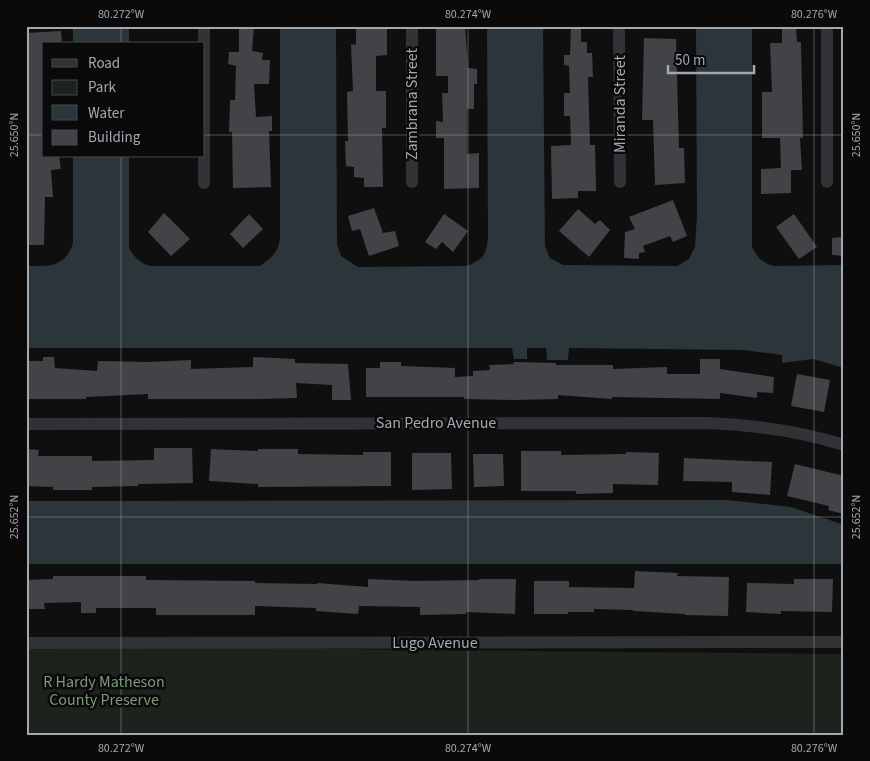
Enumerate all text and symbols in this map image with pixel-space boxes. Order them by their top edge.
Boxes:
text: 80.272°W [98,6,145,23]
text: 80.274°W [445,6,492,23]
text: 80.276°W [791,6,838,23]
legend [42,42,205,158]
scale bar [668,42,754,74]
street label: Zambrana Street [401,47,423,160]
text: 50 m [675,50,705,71]
text: Road [88,53,120,74]
street label: Miranda Street [609,55,631,153]
text: Park [88,77,117,98]
text: Water [88,103,125,124]
text: 25.650°N [6,113,23,157]
text: 25.650°N [848,113,865,157]
text: Building [88,127,141,148]
street label: San Pedro Avenue [376,412,496,434]
text: 25.652°N [6,495,23,539]
text: 25.652°N [848,495,865,539]
street label: Lugo Avenue [392,632,478,654]
park label: R Hardy Matheson County Preserve [43,671,165,711]
text: 80.272°W [98,740,145,757]
text: 80.274°W [445,740,492,757]
text: 80.276°W [791,740,838,757]

